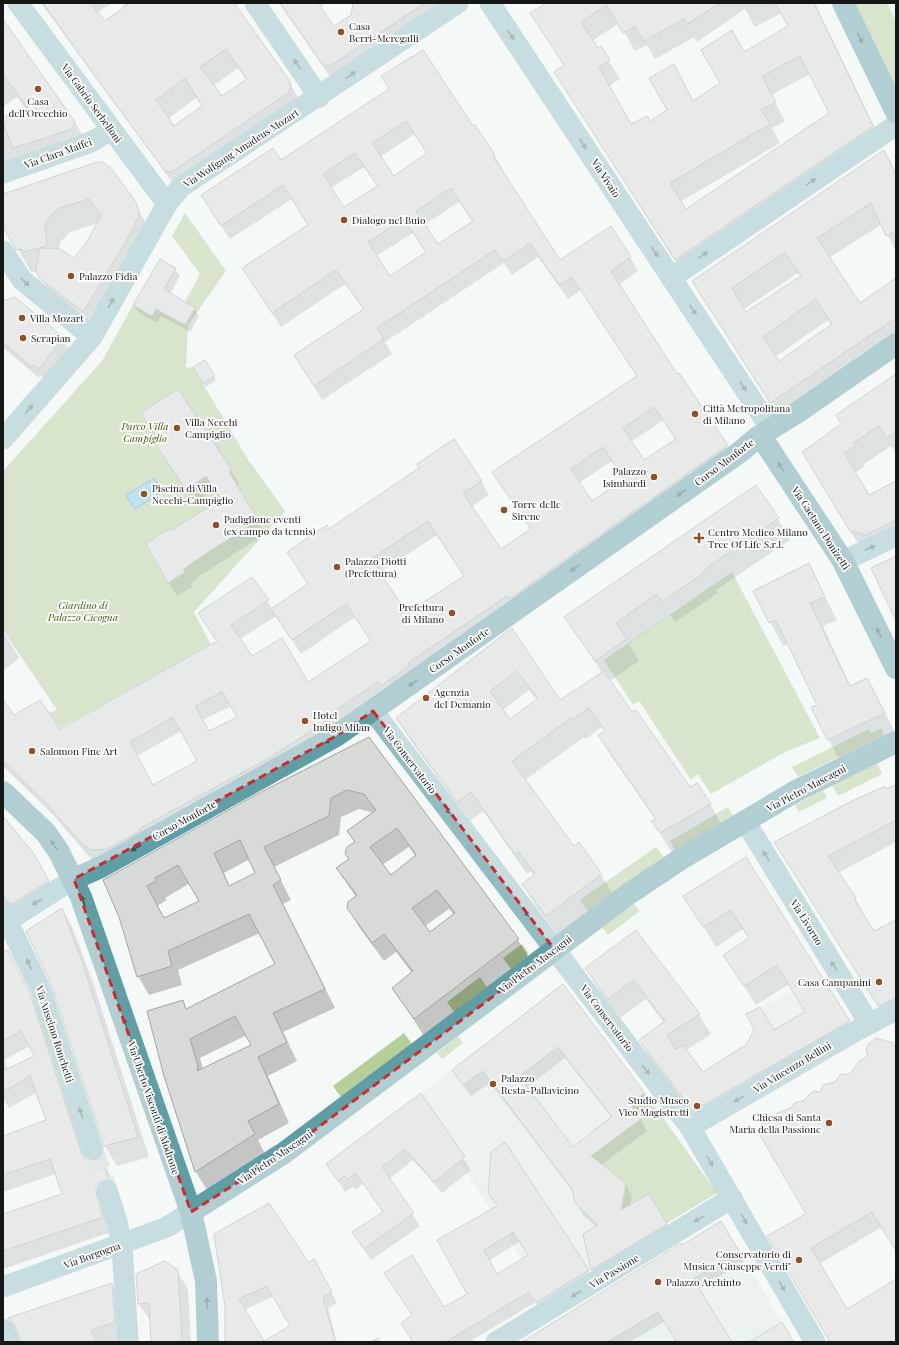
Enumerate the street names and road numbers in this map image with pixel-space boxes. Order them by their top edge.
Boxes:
street label: Via Gabrio Serbelloni [58,60,126,145]
street label: Via Wolfgang Amadeus Mozart [180,105,302,191]
street label: Via Clara Maffei [21,134,94,172]
street label: Via Vivaio [588,155,624,200]
street label: Corso Monforte [691,435,757,489]
street label: Via Gaetano Donizetti [788,483,853,572]
street label: Corso Monforte [426,624,492,676]
street label: Via Conservatorio [380,723,440,797]
street label: Via Pietro Mascagni [763,761,848,815]
street label: Corso Monforte [150,797,218,843]
street label: Via Livorno [787,896,827,948]
street label: Via Pietro Mascagni [495,932,574,997]
street label: Via Conservatorio [577,981,637,1055]
street label: Via Anselmo Ronchetti [32,983,77,1084]
street label: Via Vincenzo Bellini [750,1038,834,1096]
street label: Via Uberto Visconti di Modrone [124,1039,183,1176]
street label: Via Pietro Mascagni [234,1127,315,1188]
street label: Via Borgogna [61,1238,122,1272]
street label: Via Passione [586,1251,641,1292]

